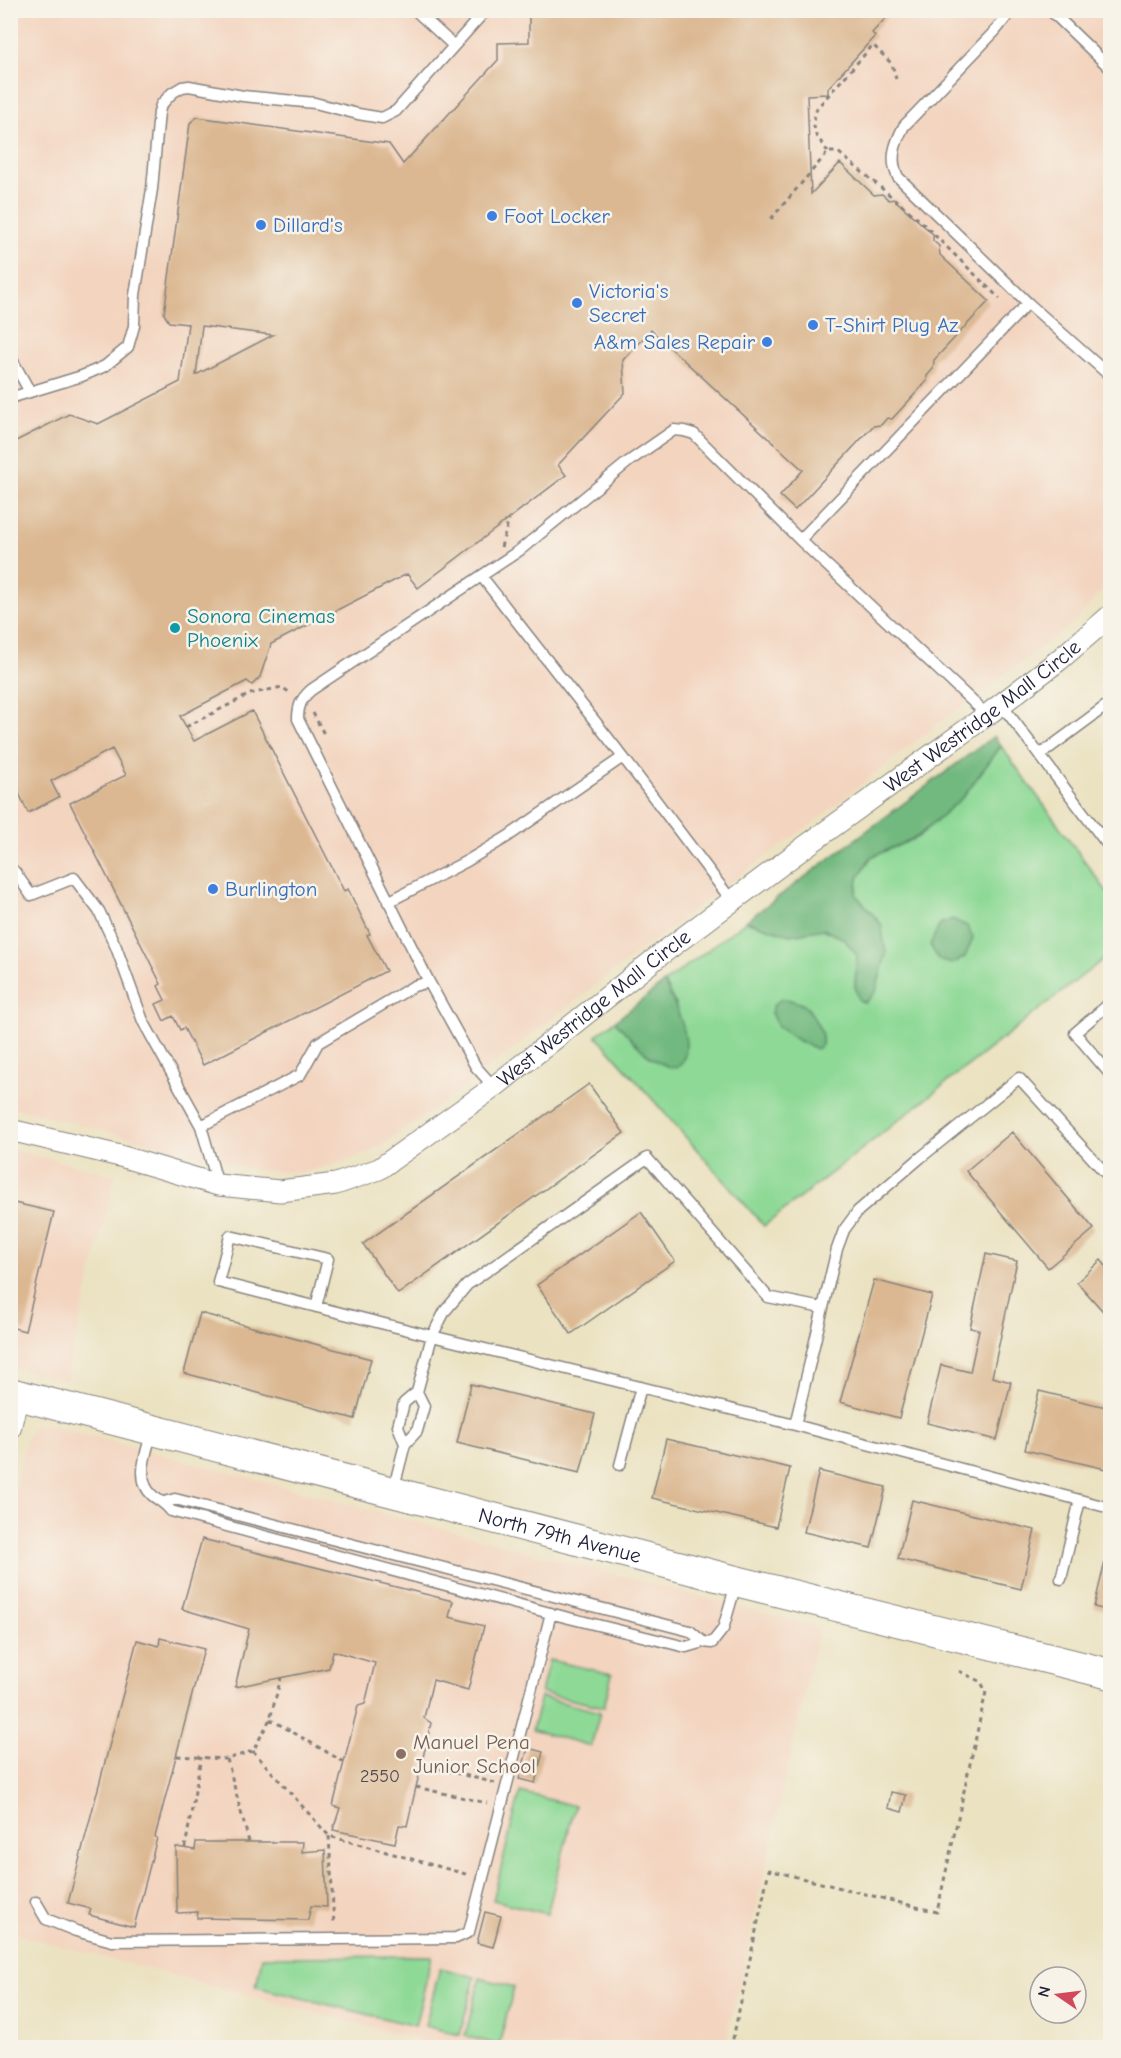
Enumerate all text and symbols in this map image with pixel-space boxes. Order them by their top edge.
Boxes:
place label: Foot Locker [504,204,611,228]
marker: Foot Locker [485,209,499,223]
place label: Dillard's [273,213,343,237]
marker: Dillard's [254,218,268,232]
place label: Victoria's Secret [589,279,668,327]
marker: Victoria's Secret [570,296,584,310]
place label: T-Shirt Plug Az [825,313,958,337]
marker: T-Shirt Plug Az [806,318,820,332]
place label: A&m Sales Repair [594,330,756,354]
marker: A&m Sales Repair [760,335,774,349]
place label: Sonora Cinemas Phoenix [187,604,335,652]
marker: Sonora Cinemas Phoenix [168,621,182,635]
street label: West Westridge Mall Circle [879,635,1086,798]
place label: Burlington [225,877,317,901]
marker: Burlington [206,882,220,896]
street label: West Westridge Mall Circle [492,924,695,1092]
street label: North 79th Avenue [476,1503,644,1568]
place label: Manuel Pena Junior School [413,1730,536,1778]
marker: Manuel Pena Junior School [394,1747,408,1761]
house number: 2550 [360,1766,400,1787]
north arrow [1028,1965,1088,2025]
text: N [1034,1984,1054,1999]

